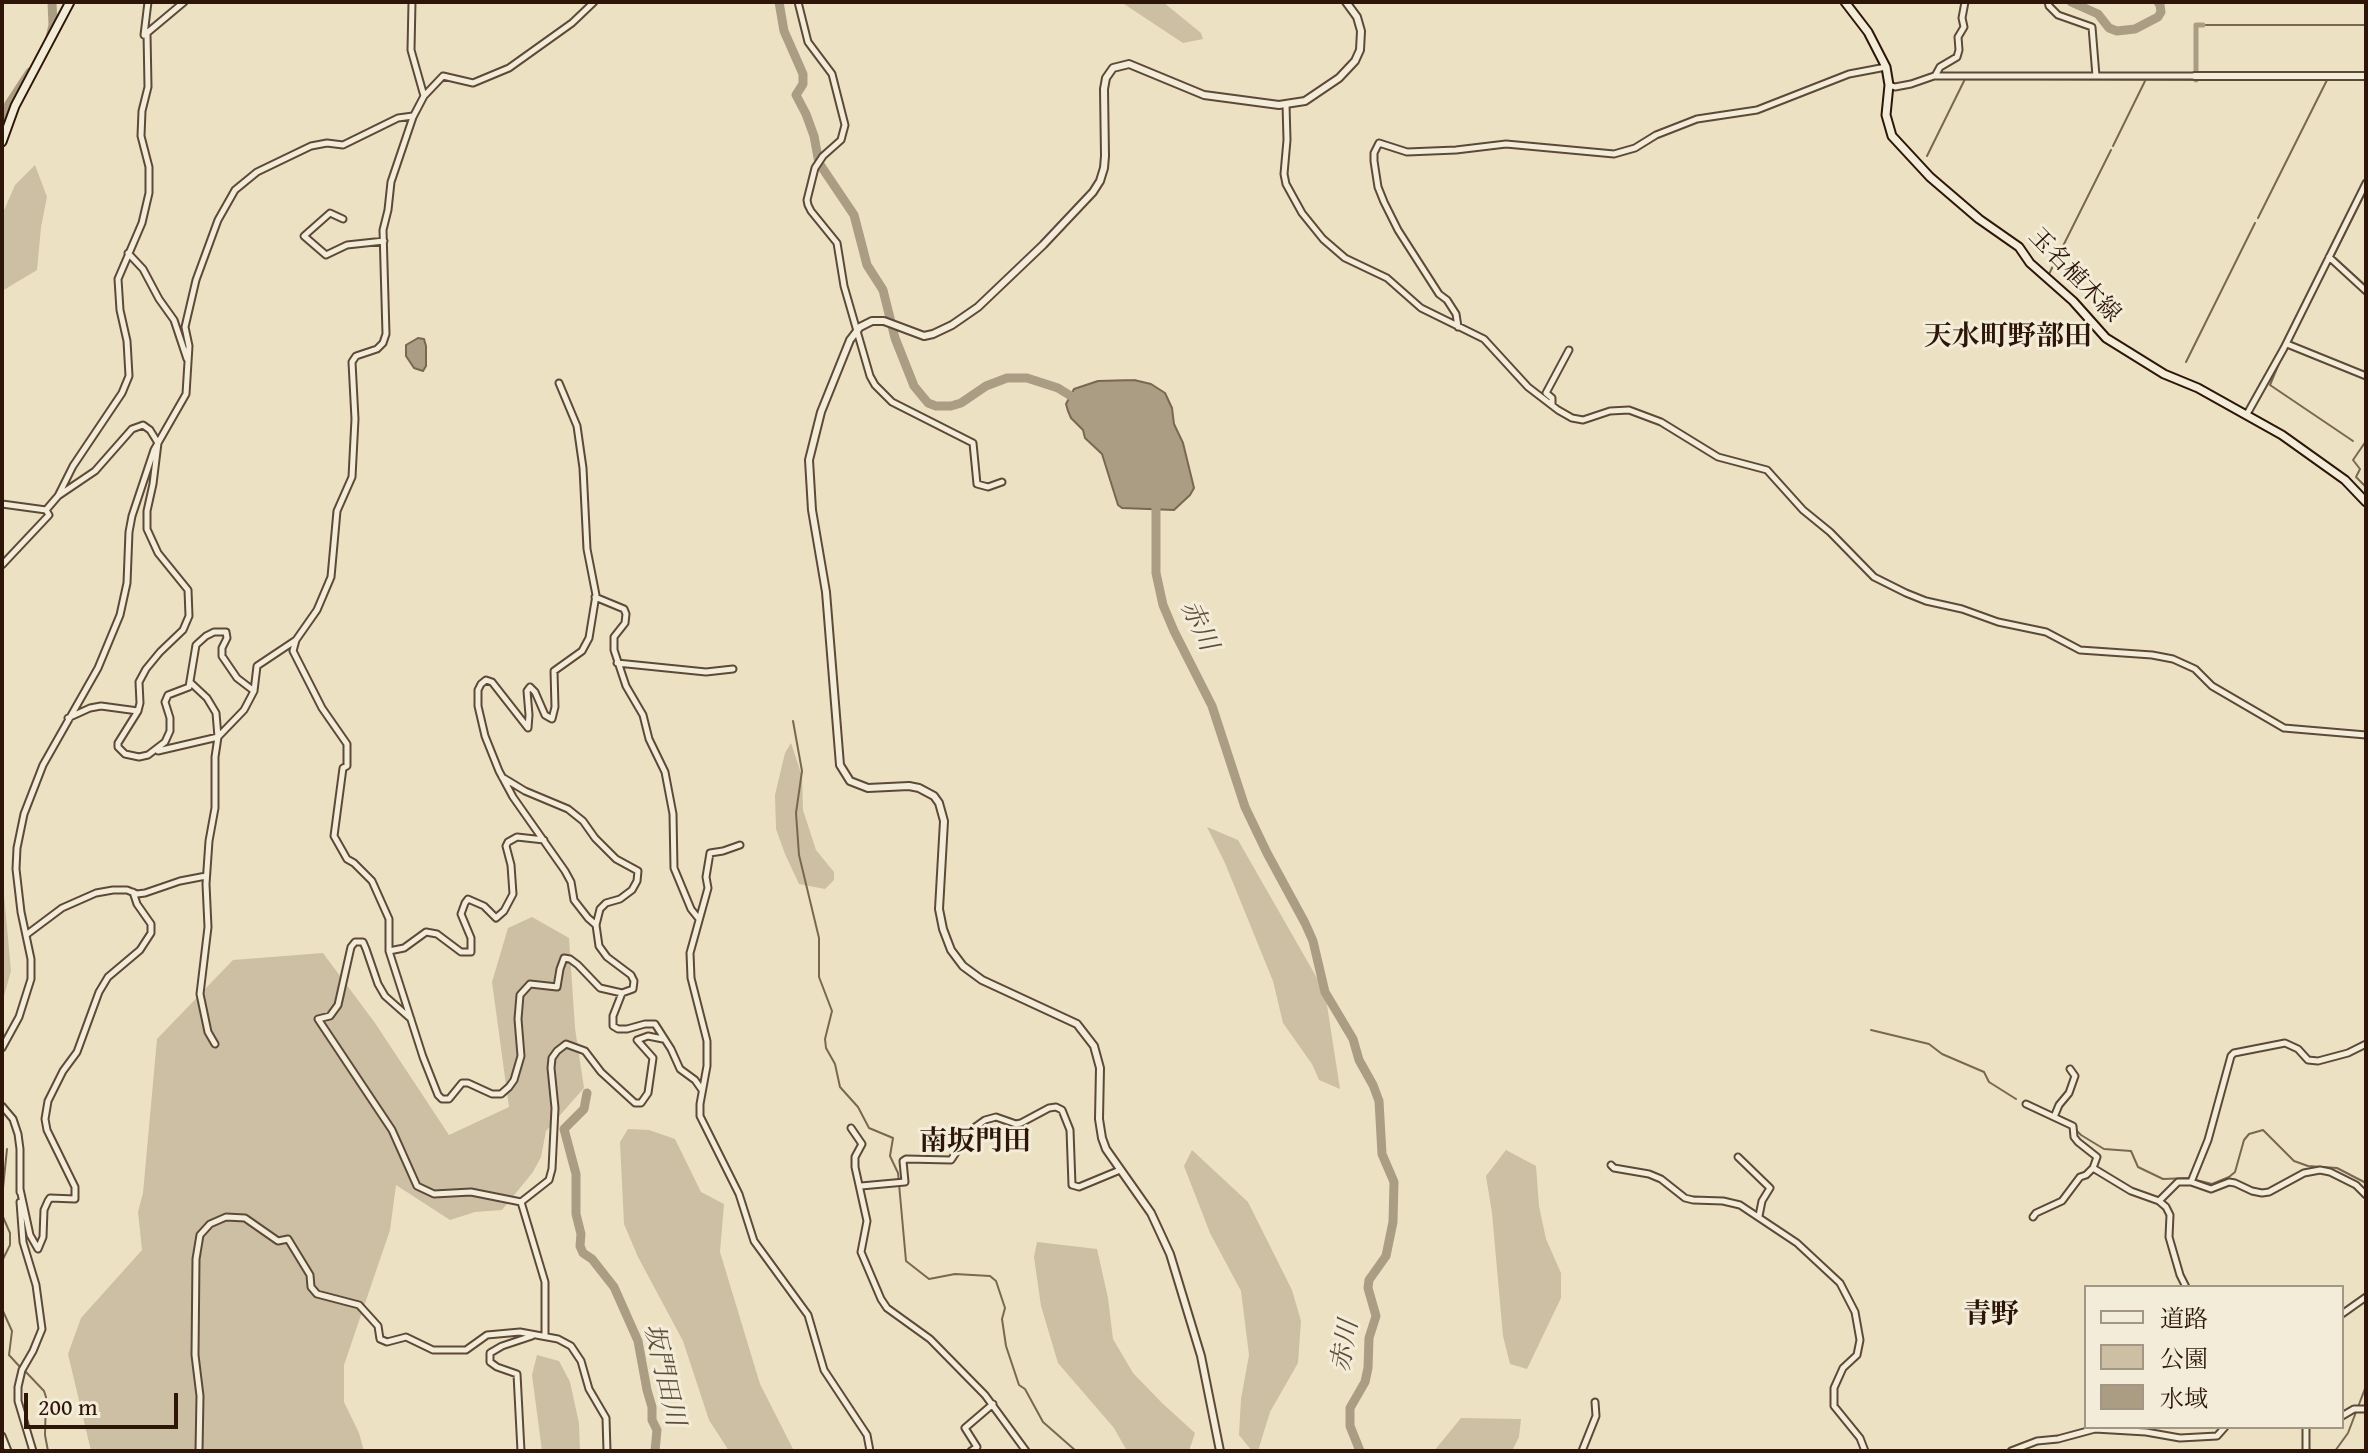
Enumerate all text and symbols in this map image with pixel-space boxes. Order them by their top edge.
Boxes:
street label: 玉名植木線 [2022,223,2126,329]
district label: 天水町野部田 [1924,321,2092,355]
water label: 赤川 [1173,596,1223,656]
district label: 南坂門田 [919,1126,1031,1160]
legend [2084,1285,2344,1429]
district label: 青野 [1963,1299,2019,1333]
text: 道路 [2160,1301,2208,1336]
water label: 赤川 [1326,1318,1366,1374]
water label: 坂門田川 [636,1321,690,1429]
text: 公園 [2160,1341,2208,1376]
scale bar [28,1377,182,1427]
text: 水域 [2160,1381,2208,1416]
text: 200 m [38,1389,98,1424]

